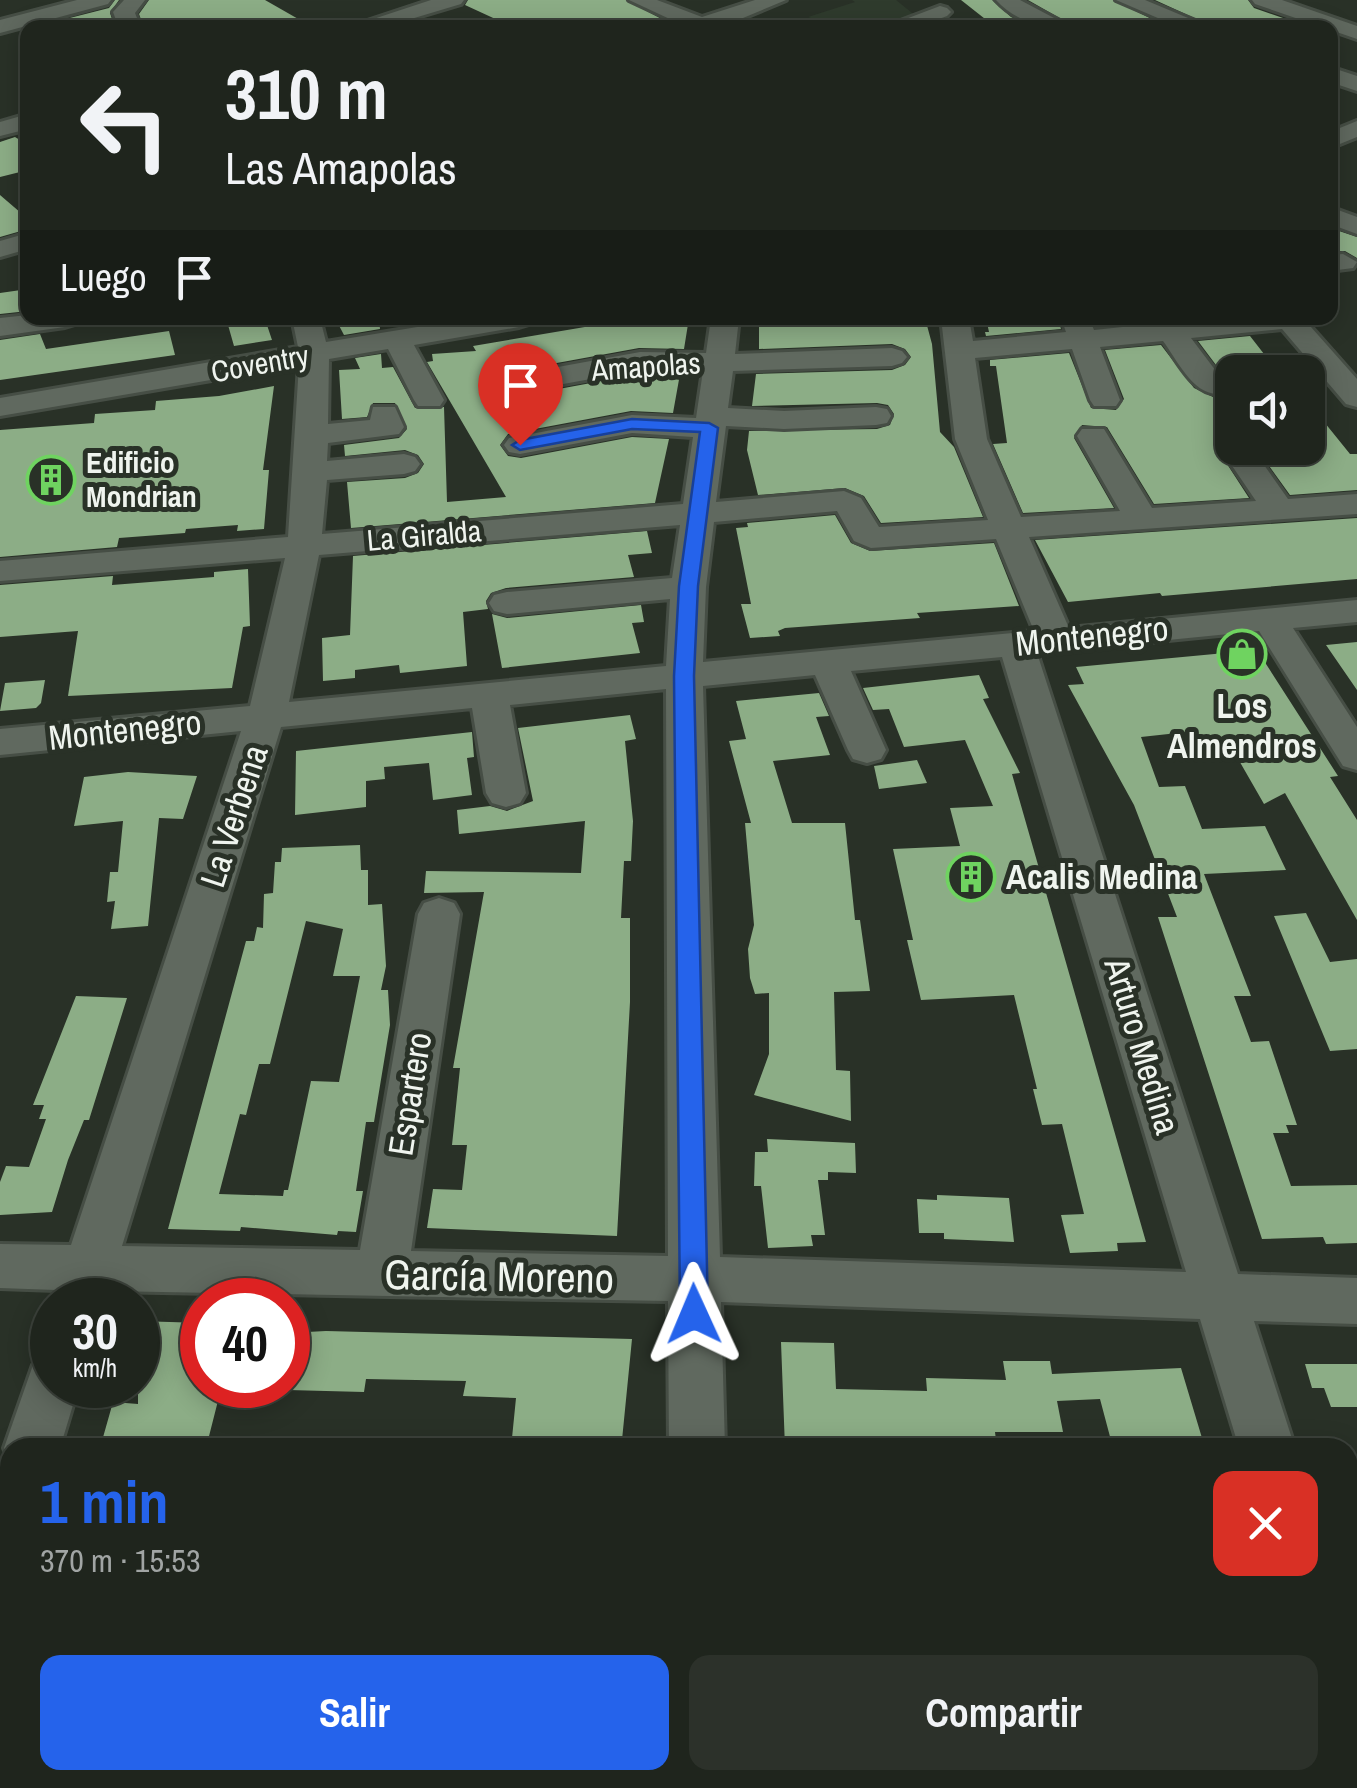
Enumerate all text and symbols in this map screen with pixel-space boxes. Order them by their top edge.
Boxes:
text: 310 m [225,47,388,141]
icon: left [60,60,190,190]
text: Las Amapolas [225,137,457,198]
icon: arrive [167,250,222,305]
text: Luego [60,252,147,303]
street label: Coventry [208,335,312,391]
street label: Amapolas [589,342,702,390]
pin [478,343,563,446]
map controls [1215,355,1325,465]
button: sound [1215,355,1325,465]
icon: arrive [493,358,548,413]
place label: Edificio Mondrian [86,442,197,516]
building icon: Edificio Mondrian [25,454,77,506]
street label: La Giralda [365,510,483,560]
street label: Montenegro [1013,604,1171,667]
shop icon: Los Almendros [1216,628,1268,680]
place label: Los Almendros [1167,682,1317,769]
street label: Montenegro [46,698,204,761]
street label: La Verbena [188,739,279,893]
building icon: Acalis Medina [945,851,997,903]
place label: Acalis Medina [1006,853,1197,900]
street label: Arturo Medina [1093,951,1192,1140]
street label: Espartero [377,1029,442,1159]
street label: García Moreno [384,1246,614,1306]
position arrow [642,1262,746,1366]
speed limit sign: 40 [180,1278,310,1408]
text: 30 [72,1297,118,1365]
text: km/h [73,1351,117,1385]
text: 1 min [40,1461,169,1542]
button: close [1213,1471,1318,1576]
text: 370 m · 15:53 [40,1539,200,1582]
button: Salir [40,1655,669,1770]
button: Compartir [689,1655,1318,1770]

